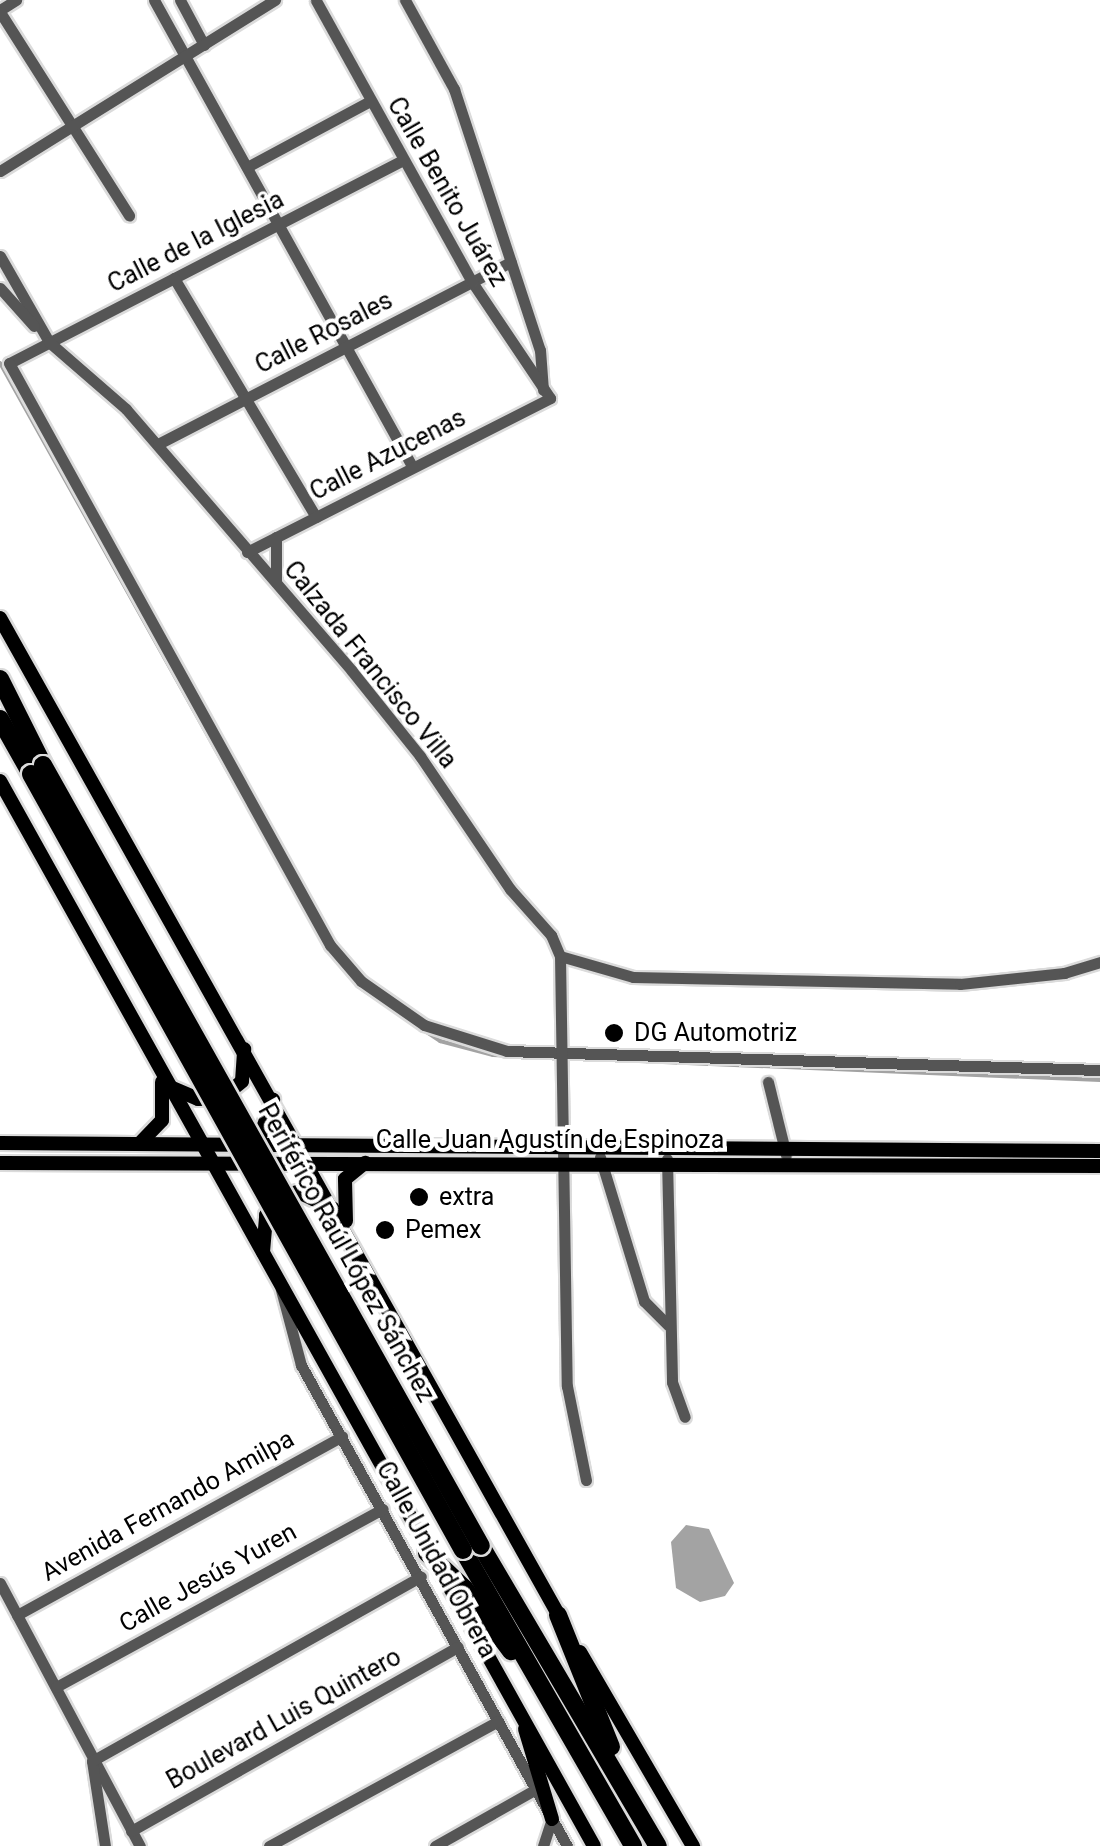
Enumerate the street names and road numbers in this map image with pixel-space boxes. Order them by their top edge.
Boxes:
street label: Calle Benito Juárez [381,92,513,292]
street label: Calle de la Iglesia [103,185,289,299]
street label: Calle Rosales [250,286,398,380]
street label: Calle Azucenas [305,403,471,507]
street label: Calzada Francisco Villa [277,555,463,775]
street label: Periférico Raúl López Sánchez [251,1099,441,1407]
street label: Calle Juan Agustín de Espinoza [376,1125,724,1155]
street label: Avenida Fernando Amilpa [37,1424,299,1588]
street label: Calle Unidad Obrera [370,1457,502,1663]
street label: Calle Jesús Yuren [114,1517,302,1639]
street label: Boulevard Luis Quintero [161,1642,407,1796]

